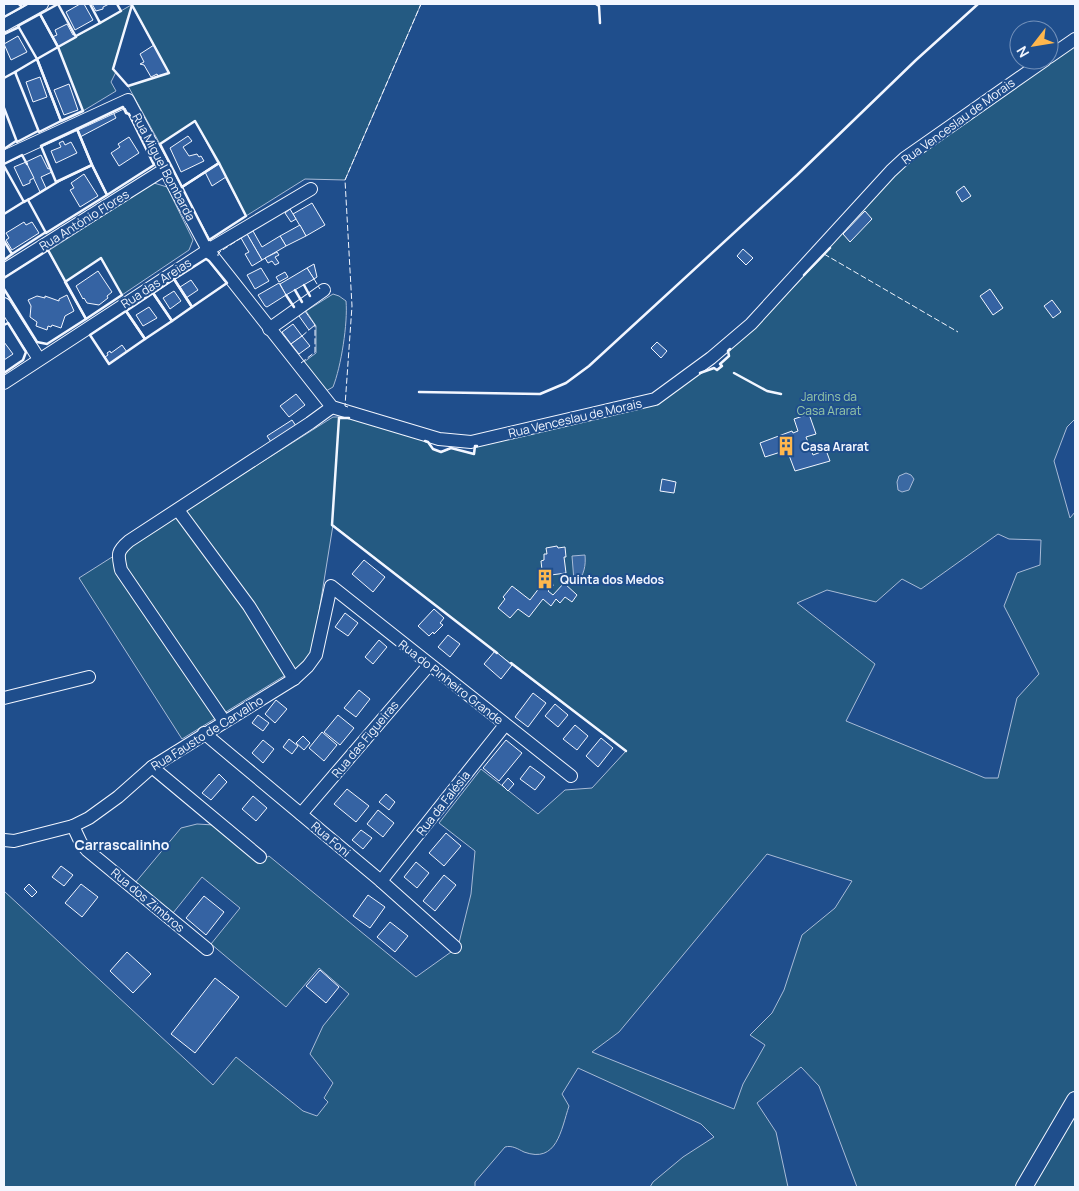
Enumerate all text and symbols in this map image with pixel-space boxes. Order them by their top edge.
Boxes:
north arrow [1009,20,1059,70]
text: N [1012,43,1033,61]
street label: Rua Venceslau de Morais [898,74,1018,168]
street label: Rua Miguel Bombarda [128,110,200,224]
street label: Rua António Flores [36,185,132,255]
street label: Rua das Areias [117,254,195,312]
park label: Jardins da Casa Ararat [797,388,861,419]
street label: Rua Venceslau de Morais [507,394,643,442]
building icon: Casa Ararat [775,435,797,457]
place label: Casa Ararat [801,438,869,455]
building icon: Quinta dos Medos [534,568,556,590]
place label: Quinta dos Medos [560,571,665,588]
street label: Rua do Pinheiro Grande [395,636,507,728]
street label: Rua Fausto de Carvalho [148,692,266,774]
street label: Rua das Figueiras [328,697,402,781]
street label: Rua da Falésia [412,767,474,839]
street label: Rua Foni [308,817,354,861]
district label: Carrascalinho [74,835,170,854]
street label: Rua dos Zimbros [107,864,189,936]

